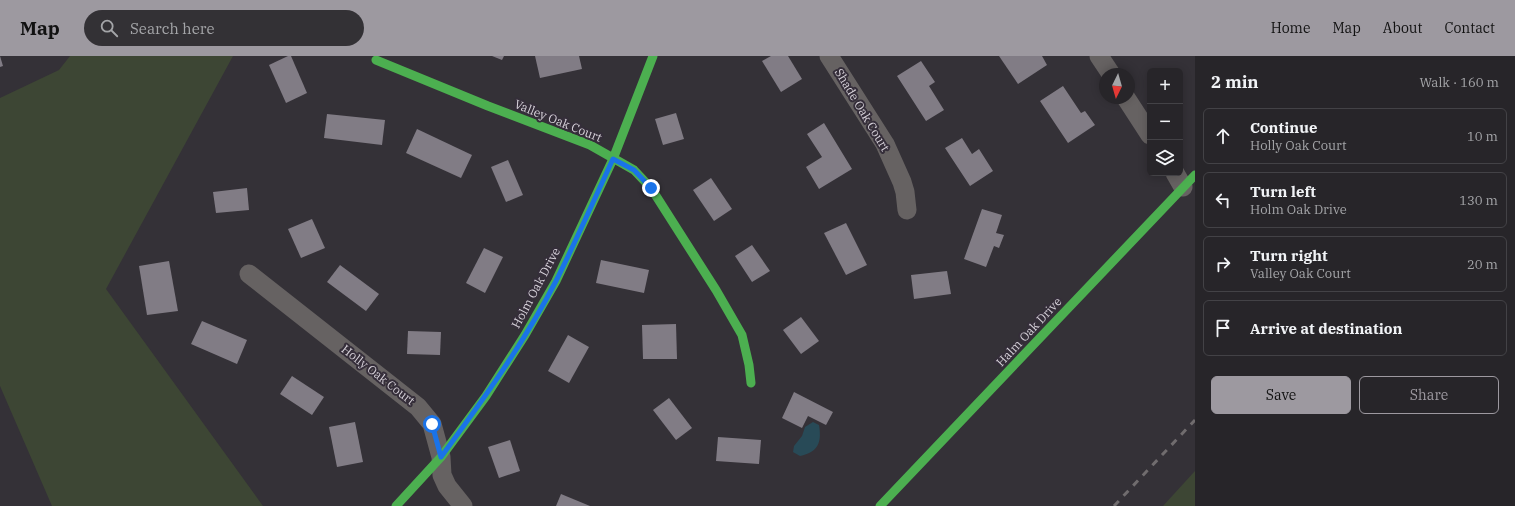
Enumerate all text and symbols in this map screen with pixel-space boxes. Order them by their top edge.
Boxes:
search box [84,10,364,46]
text: Map [20,16,60,40]
icon: search [98,17,120,39]
text: Search here [130,19,214,38]
text: Home [1271,19,1310,37]
text: Map [1332,19,1361,37]
text: About [1383,19,1422,37]
text: Contact [1444,19,1495,37]
street label: Shade Oak Court [832,66,893,154]
north arrow [1099,68,1135,104]
map controls [1147,68,1183,176]
button: + [1147,68,1183,104]
text: 2 min [1211,71,1259,93]
text: Walk · 160 m [1420,74,1499,91]
street label: Valley Oak Court [512,96,604,145]
button: − [1147,104,1183,140]
text: Continue [1250,118,1317,137]
icon: ahead [1212,125,1234,147]
text: 10 m [1467,128,1498,145]
text: Holly Oak Court [1250,137,1347,154]
button: layers [1147,140,1183,176]
route end [642,179,660,197]
text: Turn left [1250,182,1316,201]
icon: left [1212,189,1234,211]
text: 130 m [1459,192,1498,209]
text: Holm Oak Drive [1250,201,1347,218]
street label: Holm Oak Drive [508,245,563,331]
text: Turn right [1250,246,1328,265]
icon: right [1212,253,1234,275]
text: 20 m [1467,256,1498,273]
text: Valley Oak Court [1250,265,1351,282]
street label: Halm Oak Drive [993,294,1064,369]
icon: arrive [1212,317,1234,339]
text: Arrive at destination [1250,319,1402,338]
street label: Holly Oak Court [339,341,418,408]
button: Save [1211,376,1351,414]
button: Share [1359,376,1499,414]
route start [423,415,441,433]

